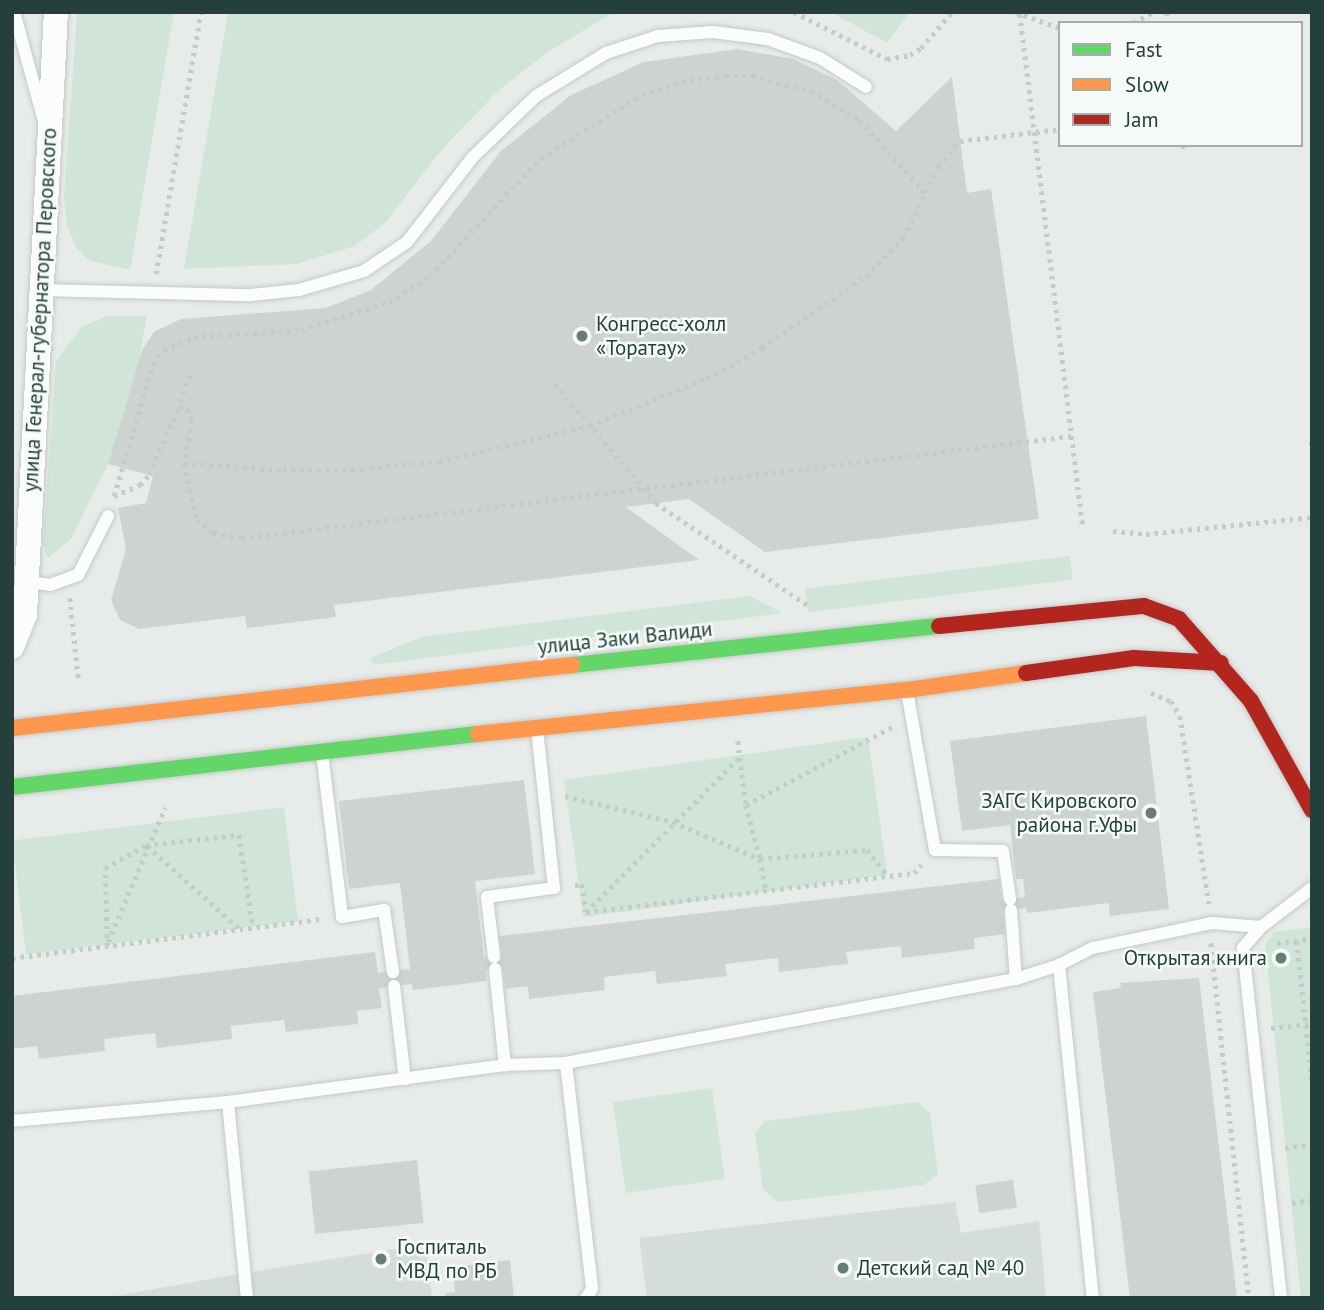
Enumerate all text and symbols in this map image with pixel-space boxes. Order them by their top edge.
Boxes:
legend [1058,21,1303,147]
text: Fast [1125,36,1162,63]
text: Slow [1125,71,1169,98]
text: Jam [1125,106,1159,133]
street label: улица Генерал-губернатора Перовского [18,127,62,493]
place label: Конгресс-холл «Торатау» [596,311,726,361]
marker: Конгресс-холл «Торатау» [574,328,590,344]
street label: улица Заки Валиди [536,616,714,660]
place label: ЗАГС Кировского района г.Уфы [980,788,1137,838]
marker: ЗАГС Кировского района г.Уфы [1143,805,1159,821]
place label: Открытая книга [1124,945,1267,971]
marker: Открытая книга [1273,950,1289,966]
place label: Госпиталь МВД по РБ [397,1234,497,1284]
marker: Госпиталь МВД по РБ [371,1249,391,1269]
place label: Детский сад № 40 [857,1255,1024,1281]
marker: Детский сад № 40 [835,1260,851,1276]

